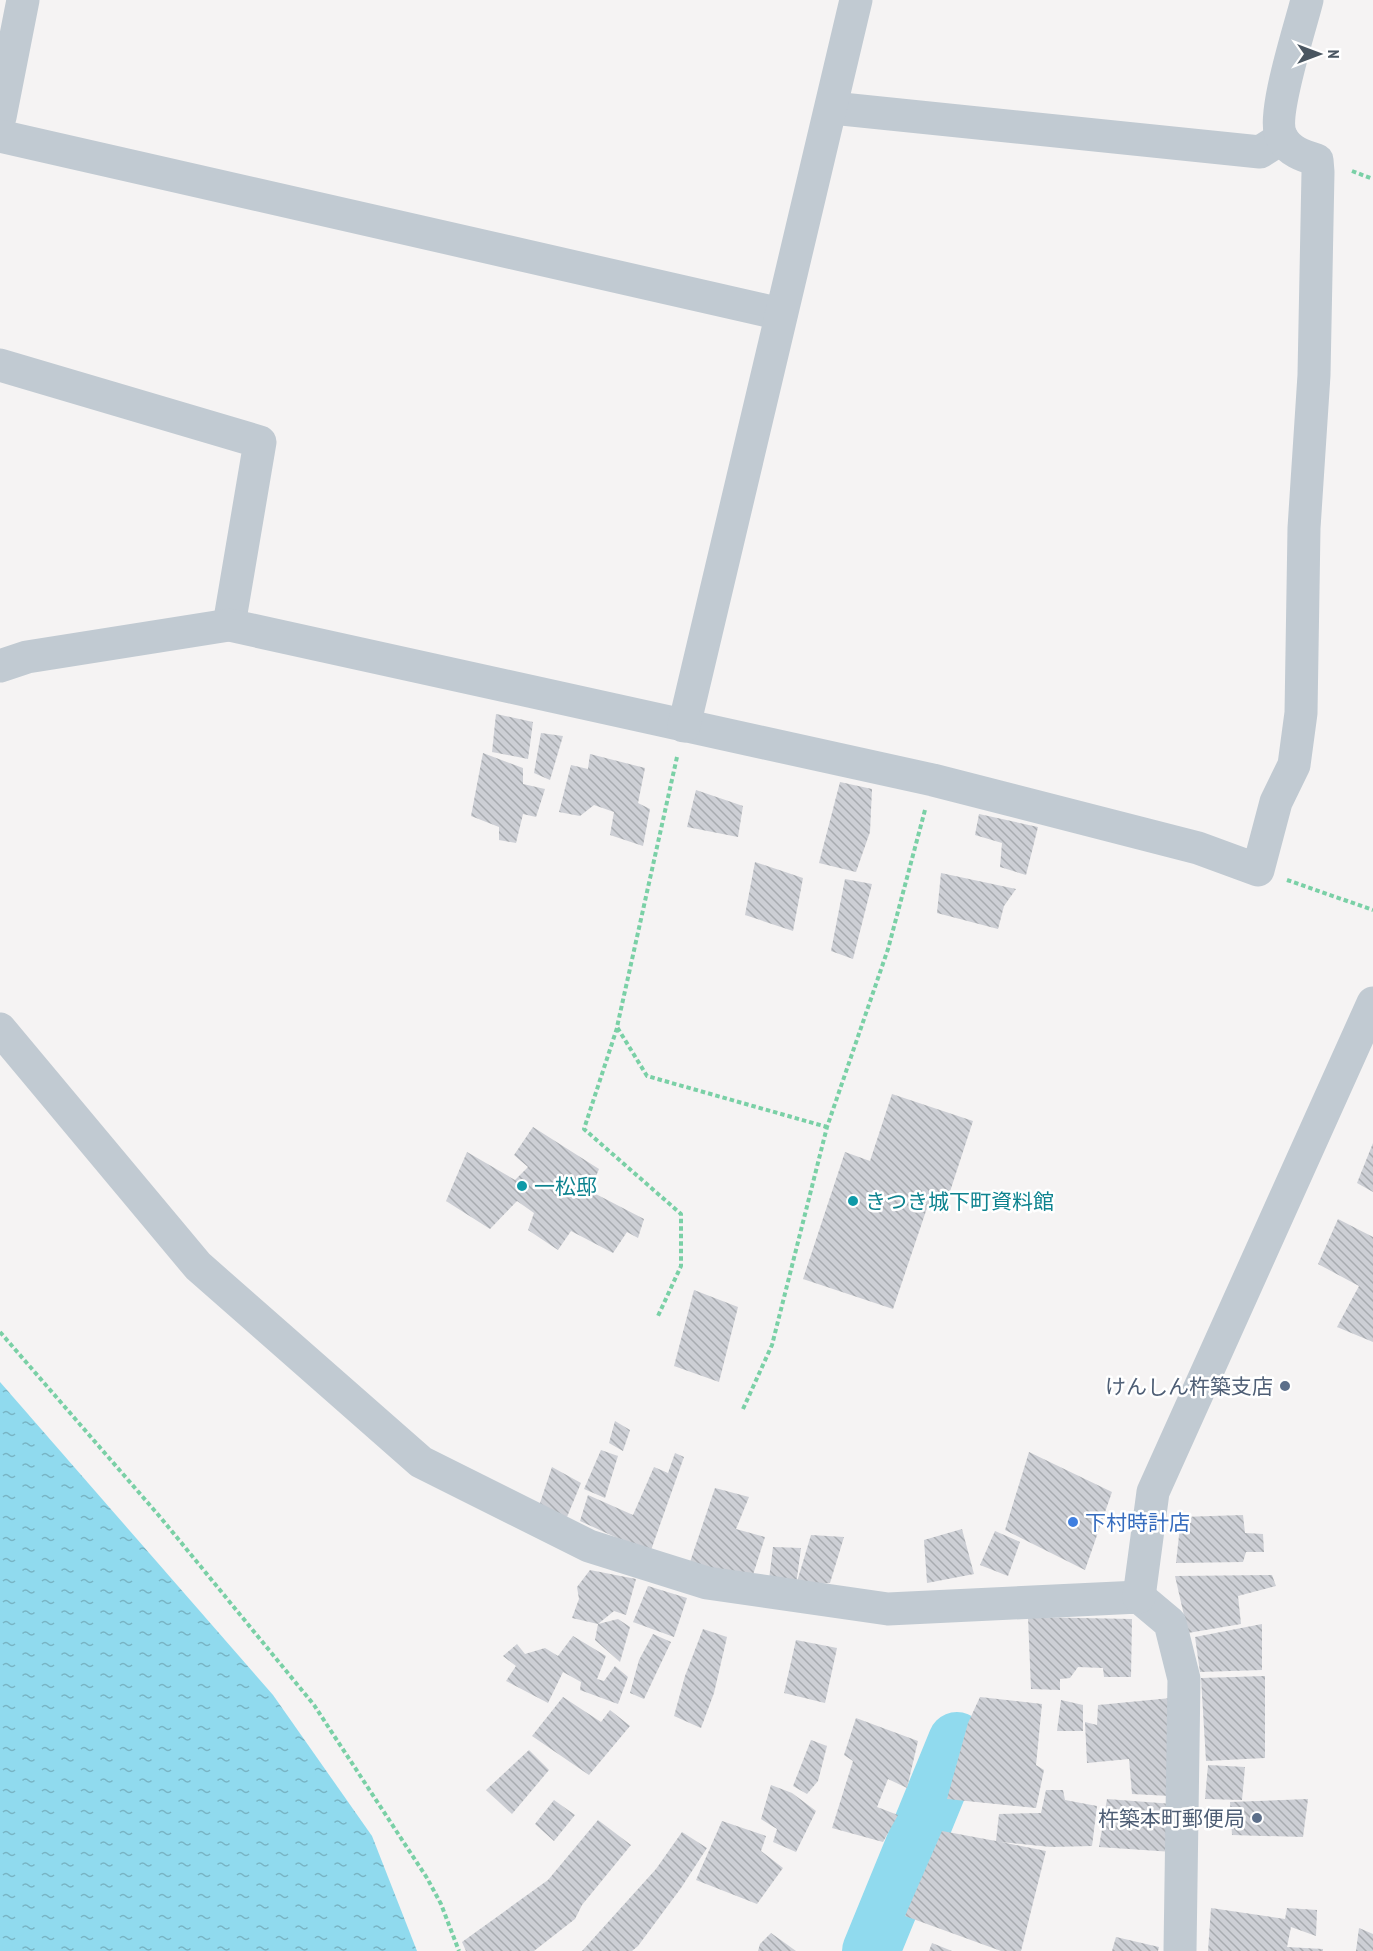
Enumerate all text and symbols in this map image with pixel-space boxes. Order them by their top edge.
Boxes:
north arrow [1289,24,1349,84]
text: N [1324,50,1344,58]
place label: 一松邸 [534,1173,597,1200]
marker: 一松邸 [515,1179,529,1193]
place label: きつき城下町資料館 [865,1188,1054,1215]
marker: きつき城下町資料館 [846,1194,860,1208]
place label: けんしん杵築支店 [1105,1373,1273,1400]
marker: けんしん杵築支店 [1278,1379,1292,1393]
place label: 下村時計店 [1085,1509,1190,1536]
marker: 下村時計店 [1066,1515,1080,1529]
place label: 杵築本町郵便局 [1098,1805,1245,1832]
marker: 杵築本町郵便局 [1250,1811,1264,1825]

